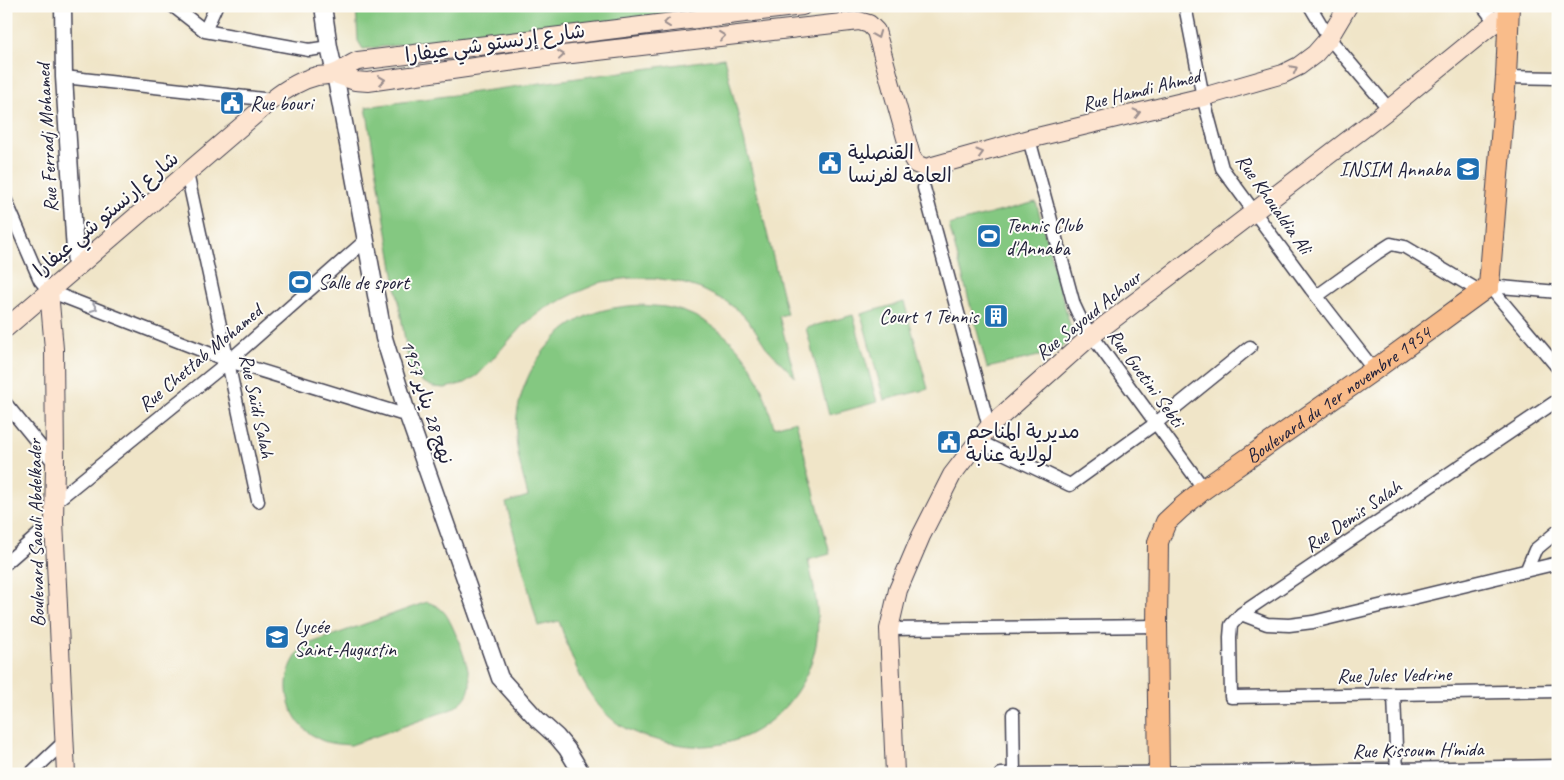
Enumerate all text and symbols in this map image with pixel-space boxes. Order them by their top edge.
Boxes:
one-way arrow [662,17,670,28]
street label: شارع إرنستو شي عيفارا [403,18,587,73]
one-way arrow [871,30,881,39]
one-way arrow [718,31,726,42]
one-way arrow [557,50,565,61]
street label: Rue Ferradj Mohamed [30,60,63,213]
street label: Rue Hamdi Ahmed [1079,63,1206,117]
one-way arrow [1288,65,1297,75]
one-way arrow [378,75,387,85]
public building icon: Rue bouri [219,90,245,116]
place label: Rue bouri [250,91,315,116]
one-way arrow [1133,108,1141,118]
place label: القنصلية العامة لفرنسا [848,140,952,188]
street label: شارع إرنستو شي عيفارا [28,146,187,286]
one-way arrow [976,148,985,159]
street label: Rue Khoualdia Ali [1230,149,1319,261]
public building icon: القنصلية العامة لفرنسا [817,150,843,176]
school or university icon: INSIM Annaba [1455,156,1481,182]
place label: INSIM Annaba [1339,157,1452,182]
place label: Tennis Club d'Annaba [1006,213,1084,261]
sports icon: Tennis Club d'Annaba [976,223,1002,249]
street label: Rue Sayoud Achour [1030,263,1147,365]
sports icon: Salle de sport [287,269,313,295]
place label: Salle de sport [318,270,411,295]
street label: Rue Chettab Mohamed [133,297,269,417]
one-way arrow [89,302,98,312]
building icon: Court 1 Tennis [983,303,1009,329]
place label: Court 1 Tennis [879,304,980,329]
street label: Boulevard du 1er novembre 1954 [1241,319,1437,469]
street label: Rue Guetini Sebti [1102,324,1191,434]
street label: نهج 28 يناير 1957 [394,337,459,468]
street label: Rue Saïdi Salah [234,352,280,461]
place label: مديرية المناجم لولاية عنابة [966,419,1080,468]
public building icon: مديرية المناجم لولاية عنابة [936,429,962,455]
street label: Boulevard Saouli Abdelkader [22,437,50,627]
street label: Rue Demis Salah [1300,473,1408,558]
place label: Lycée Saint-Augustin [294,614,397,662]
school or university icon: Lycée Saint-Augustin [264,624,290,650]
street label: Rue Jules Vedrine [1337,661,1453,688]
street label: Rue Kissoum H'mida [1352,736,1486,764]

